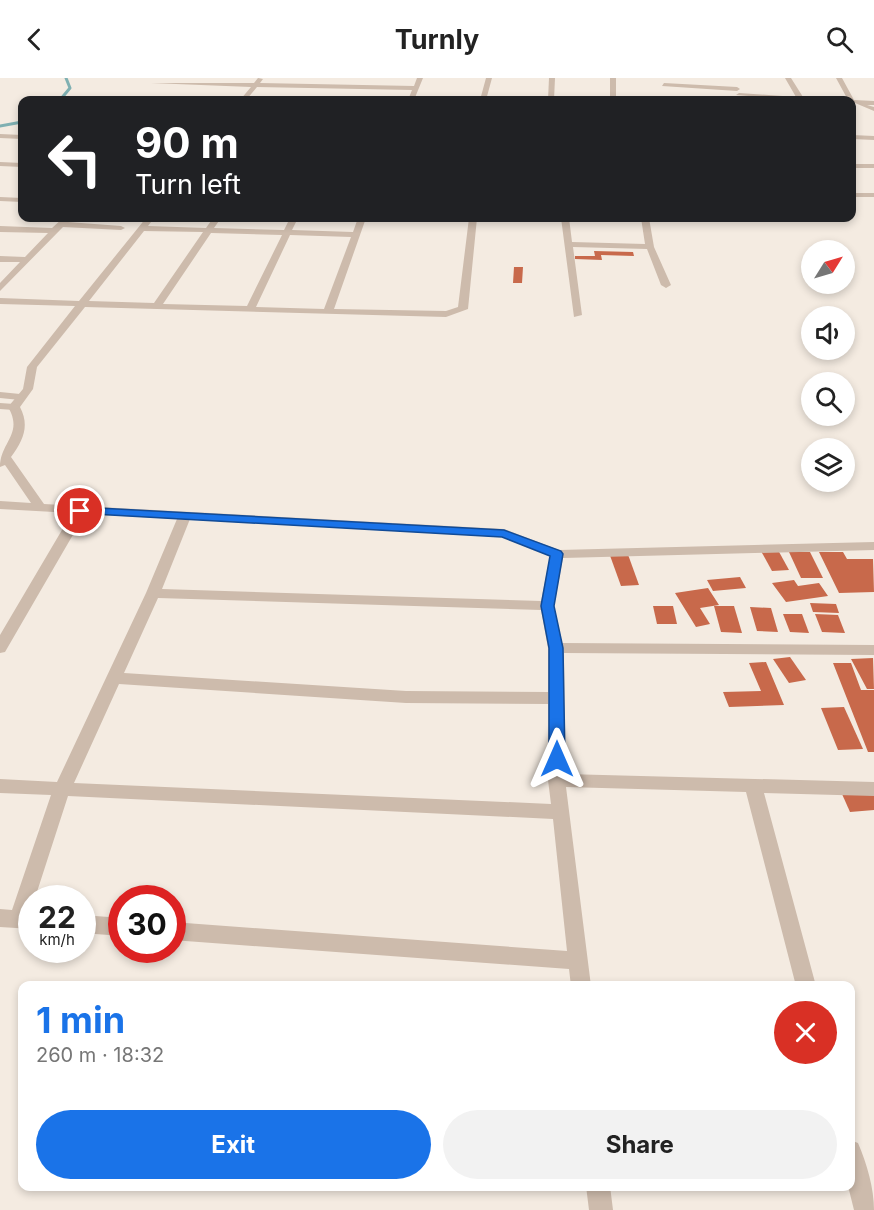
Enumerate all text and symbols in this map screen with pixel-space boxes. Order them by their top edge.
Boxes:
icon: back [18,23,51,56]
text: Turnly [395,23,479,56]
icon: search [823,23,856,56]
text: 90 m [135,117,239,168]
icon: left [36,120,114,198]
text: Turn left [135,168,241,201]
north arrow [801,240,855,294]
map controls [801,240,855,492]
button: sound [801,306,855,360]
button: search [801,372,855,426]
button: layers [801,438,855,492]
pin [54,485,105,536]
icon: arrive [63,494,96,527]
position arrow [525,727,589,791]
speed limit sign: 30 [108,885,186,963]
text: 22 [38,899,76,935]
text: km/h [39,930,75,949]
text: 1 min [36,998,125,1042]
button: close [774,1001,837,1064]
text: 260 m · 18:32 [36,1043,164,1067]
button: Exit [36,1110,431,1179]
button: Share [443,1110,837,1179]

